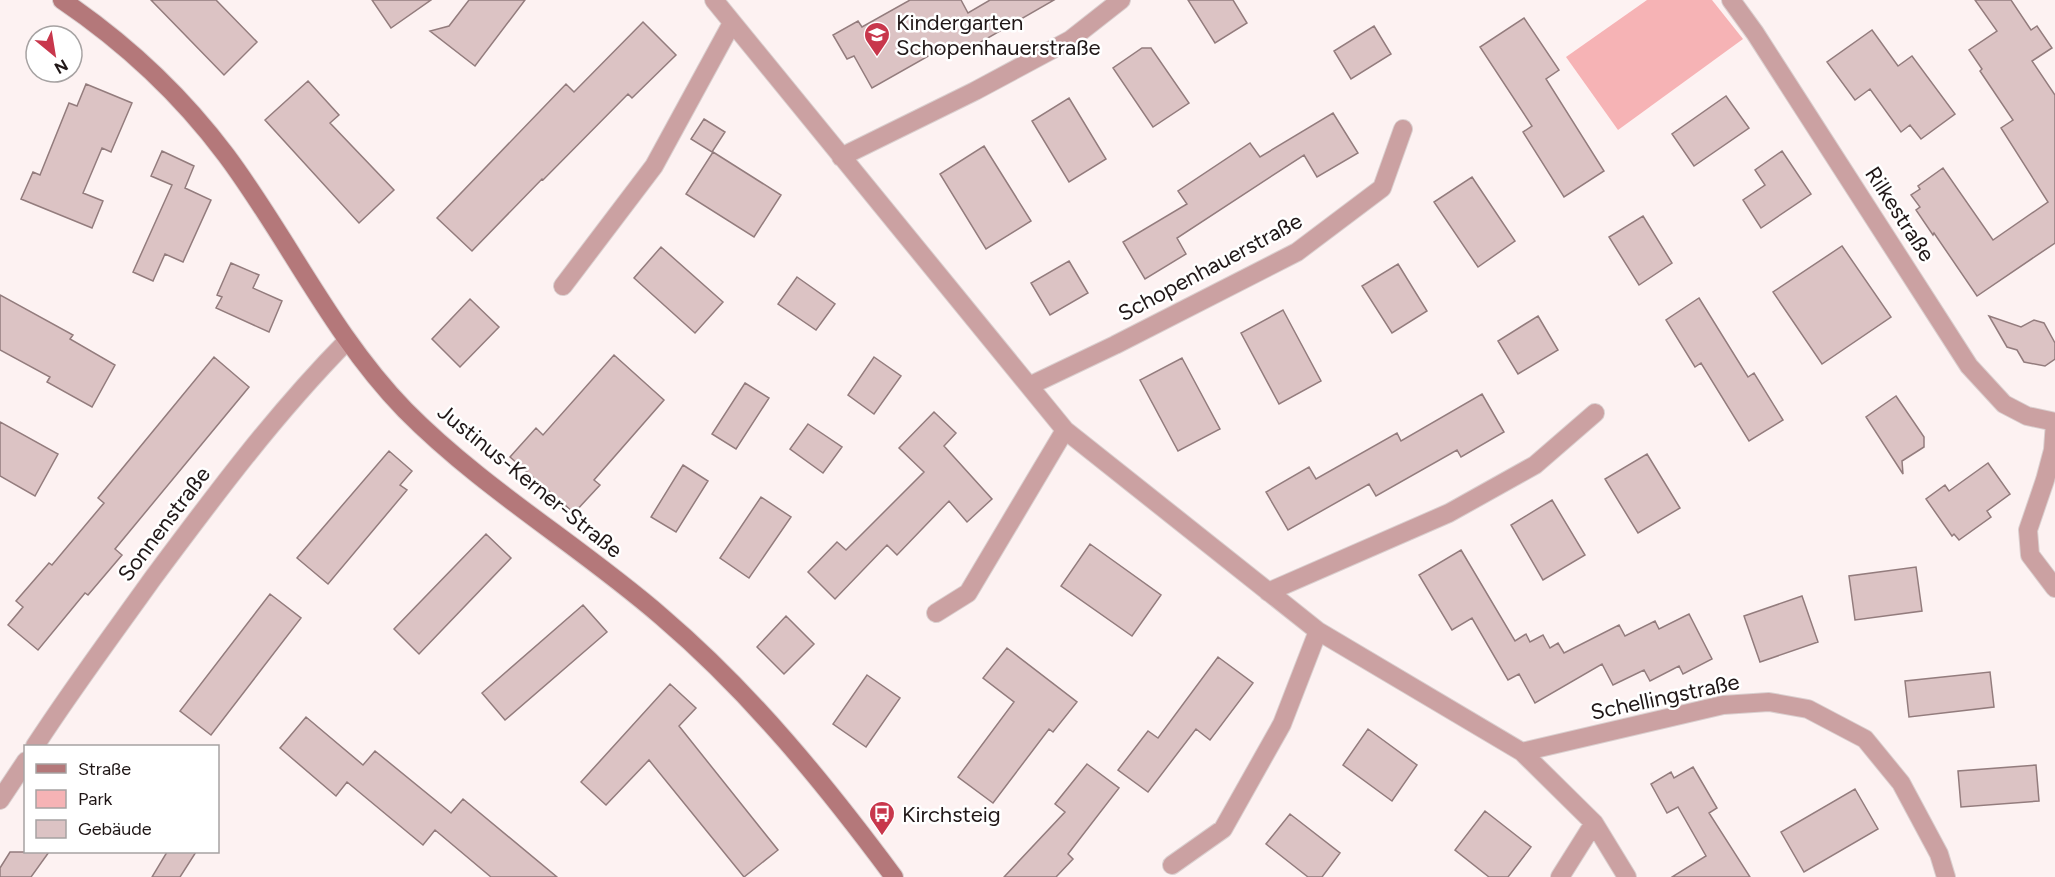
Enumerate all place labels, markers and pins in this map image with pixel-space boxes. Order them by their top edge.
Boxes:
place label: Kindergarten Schopenhauerstraße [896,9,1101,61]
school or university icon: Kindergarten Schopenhauerstraße [862,20,892,58]
bus stop icon: Kirchsteig [867,799,897,837]
place label: Kirchsteig [902,801,1001,828]

